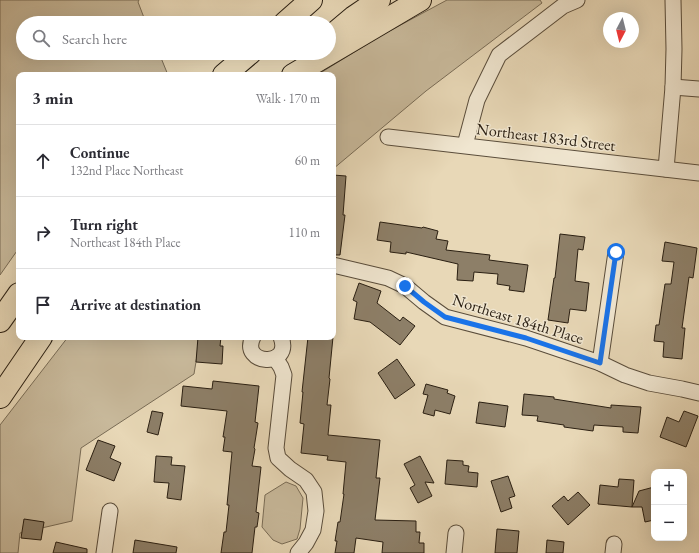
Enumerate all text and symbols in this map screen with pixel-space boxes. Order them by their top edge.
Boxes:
north arrow [603,12,639,48]
search box [16,16,336,60]
icon: search [30,27,52,49]
text: Search here [62,29,127,48]
text: 3 min [32,87,73,109]
text: Walk · 170 m [256,90,320,107]
street label: Northeast 183rd Street [475,118,617,156]
text: Continue [70,143,130,162]
icon: ahead [32,150,54,172]
text: 60 m [295,152,320,169]
text: 132nd Place Northeast [70,162,183,179]
text: Turn right [70,215,138,234]
icon: right [32,222,54,244]
text: 110 m [289,224,320,241]
text: Northeast 184th Place [70,234,181,251]
route start [607,243,625,261]
route end [396,277,414,295]
street label: Northeast 184th Place [450,289,586,349]
icon: arrive [32,294,54,316]
text: Arrive at destination [70,295,201,314]
map controls [651,469,687,541]
button: + [651,469,687,505]
button: − [651,505,687,541]

